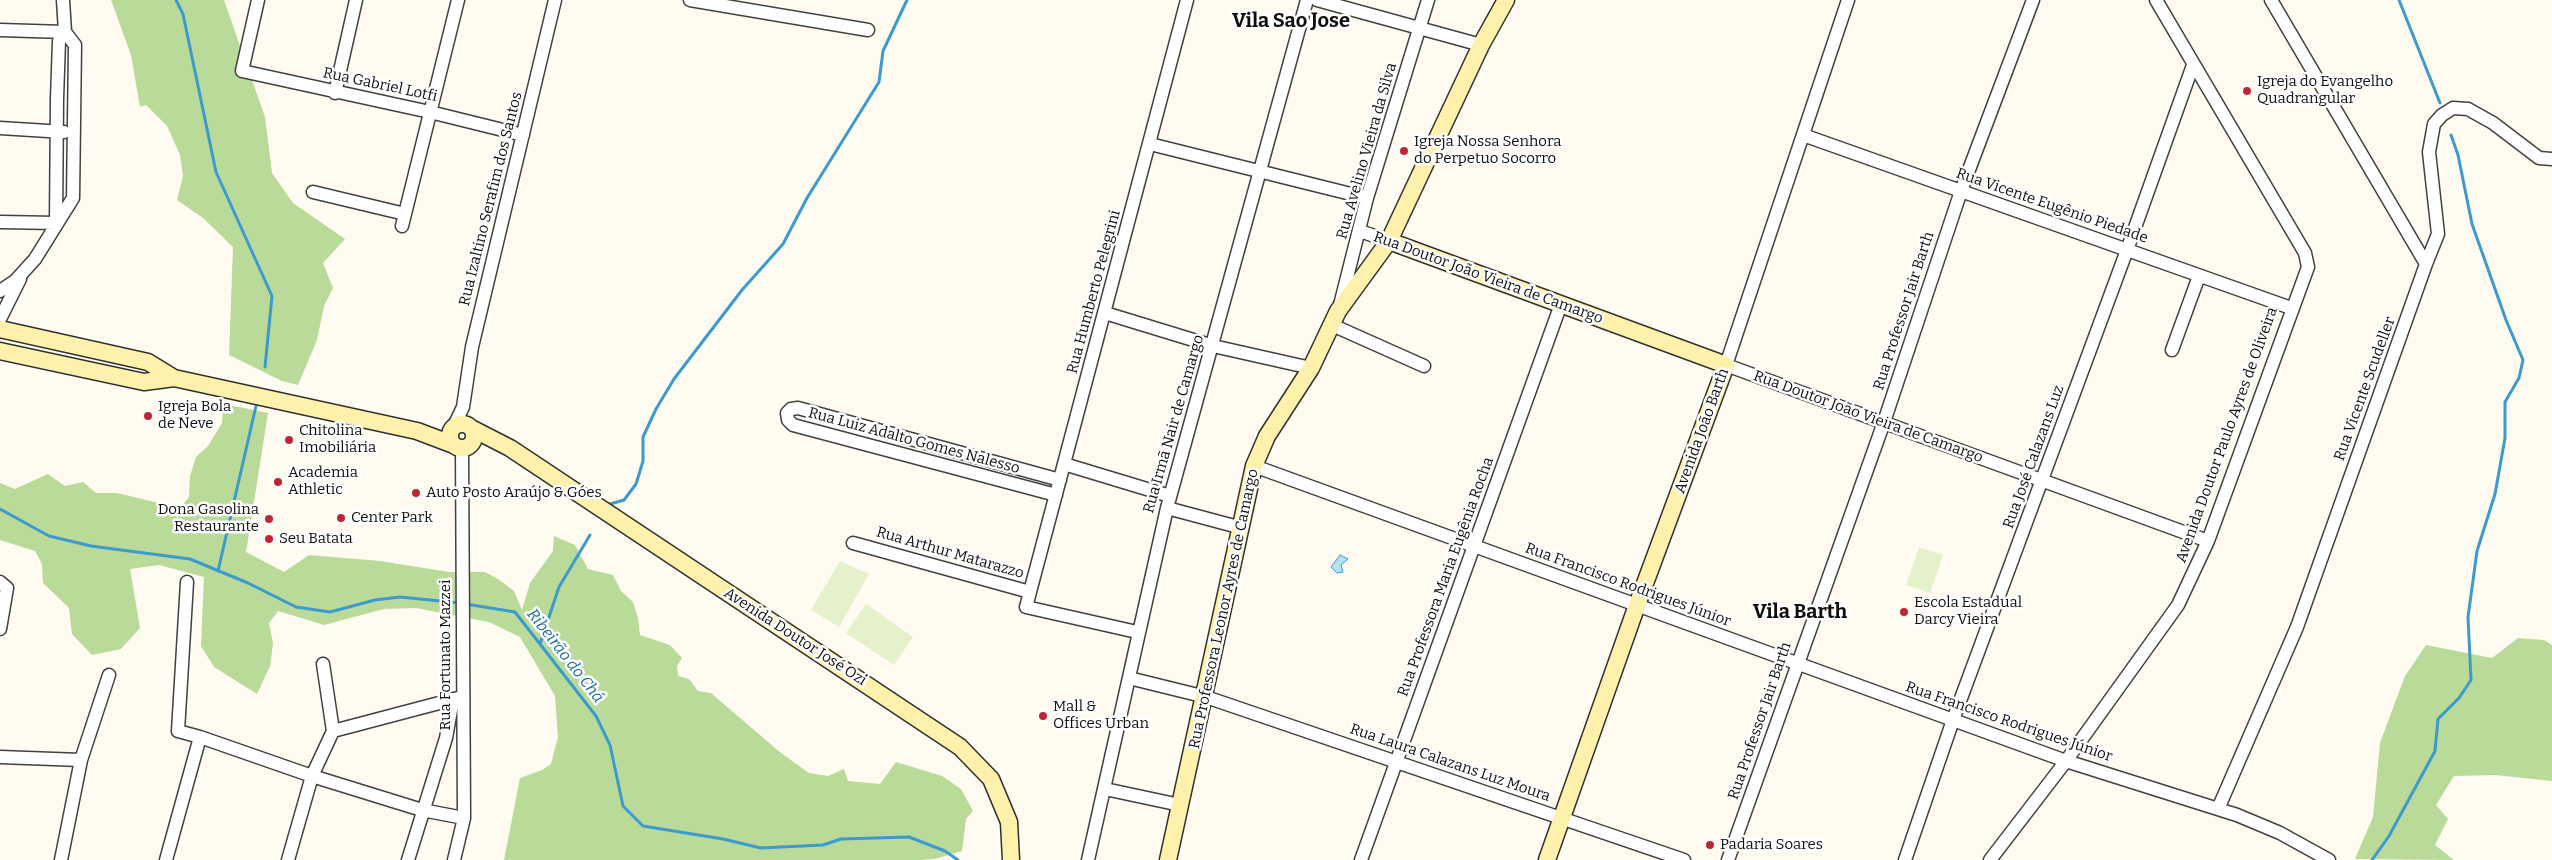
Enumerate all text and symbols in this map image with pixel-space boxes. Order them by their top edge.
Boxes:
district label: Vila Sao Jose [1232,9,1350,33]
street label: Rua Avelino Vieira da Silva [1333,61,1401,241]
street label: Rua Gabriel Lotfi [321,64,439,106]
place label: Igreja do Evangelho Quadrangular [2257,73,2393,108]
marker: Igreja do Evangelho Quadrangular [2241,85,2253,97]
street label: Rua Izaltino Serafim dos Santos [456,90,526,308]
place label: Igreja Nossa Senhora do Perpetuo Socorro [1414,133,1561,168]
marker: Igreja Nossa Senhora do Perpetuo Socorro [1398,145,1410,157]
street label: Rua Vicente Eugênio Piedade [1954,165,2150,247]
street label: Rua Humberto Pelegrini [1063,208,1125,376]
street label: Rua Doutor João Vieira de Camargo [1371,228,1605,328]
street label: Rua Professor Jair Barth [1870,230,1938,392]
street label: Avenida Doutor Paulo Ayres de Oliveira [2172,305,2282,565]
street label: Rua Vicente Scudeller [2331,315,2399,463]
street label: Rua Irmã Nair de Camargo [1140,333,1208,515]
street label: Avenida João Barth [1671,366,1733,496]
street label: Rua Doutor João Vieira de Camargo [1751,367,1985,467]
street label: Rua José Calazans Luz [2000,383,2068,531]
place label: Igreja Bola de Neve [158,398,231,433]
street label: Rua Luiz Adalto Gomes Nalesso [806,404,1022,478]
marker: Igreja Bola de Neve [142,410,154,422]
place label: Chitolina Imobiliária [299,422,376,457]
marker: Chitolina Imobiliária [283,434,295,446]
street label: Rua Professora Maria Eugênia Rocha [1394,455,1498,699]
place label: Academia Athletic [288,464,358,499]
street label: Rua Professora Leonor Ayres de Camargo [1185,467,1263,751]
marker: Academia Athletic [272,476,284,488]
place label: Auto Posto Araújo & Góes [426,484,602,502]
marker: Auto Posto Araújo & Góes [410,487,422,499]
place label: Dona Gasolina Restaurante [158,501,259,536]
place label: Center Park [351,509,433,527]
marker: Center Park [335,512,347,524]
marker: Dona Gasolina Restaurante [263,513,275,525]
street label: Rua Arthur Matarazzo [874,523,1026,583]
place label: Seu Batata [279,530,353,548]
marker: Seu Batata [263,533,275,545]
street label: Rua Francisco Rodrigues Júnior [1523,539,1733,631]
street label: Rua Fortunato Mazzei [437,580,455,730]
street label: Avenida Doutor José Ozi [720,584,870,690]
place label: Escola Estadual Darcy Vieira [1914,594,2022,629]
district label: Vila Barth [1753,600,1847,624]
water label: Ribeirão do Chá [522,605,608,707]
marker: Escola Estadual Darcy Vieira [1898,606,1910,618]
street label: Rua Professor Jair Barth [1725,640,1795,802]
street label: Rua Francisco Rodrigues Júnior [1903,678,2115,766]
place label: Mall & Offices Urban [1053,698,1149,733]
marker: Mall & Offices Urban [1037,710,1049,722]
street label: Rua Laura Calazans Luz Moura [1347,720,1553,806]
place label: Padaria Soares [1720,836,1823,854]
marker: Padaria Soares [1704,839,1716,851]

